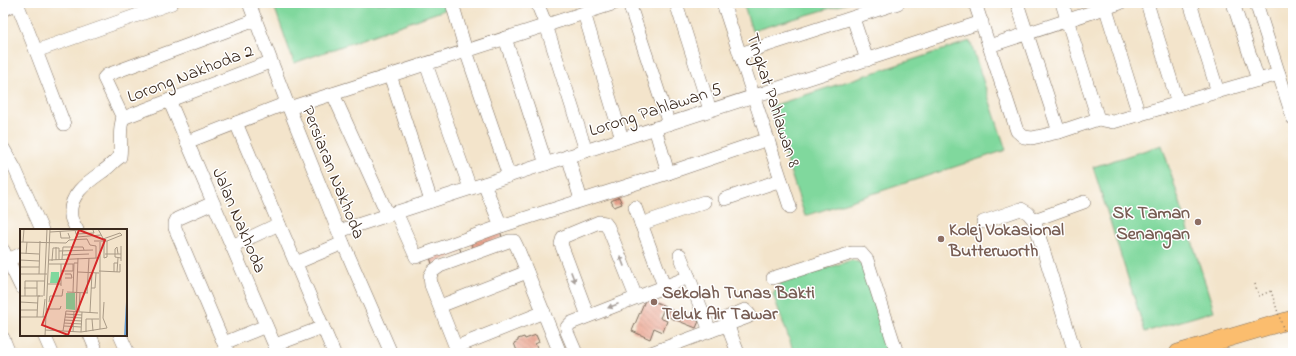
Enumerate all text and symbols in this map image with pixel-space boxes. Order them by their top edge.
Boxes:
street label: Tingkat Pahlawan 8 [737,30,806,172]
street label: Lorong Nakhoda 2 [124,39,258,112]
street label: Lorong Pahlawan 5 [586,77,726,146]
street label: Persiaran Nakhoda [294,102,371,243]
street label: Jalan Nakhoda [204,164,272,277]
place label: SK Taman Senangan [1113,201,1190,249]
marker: SK Taman Senangan [1193,217,1203,227]
place label: Kolej Vokasional Butterworth [948,218,1064,265]
inset map [20,229,127,336]
marker: Kolej Vokasional Butterworth [936,234,946,244]
one-way arrow [618,254,624,266]
one-way arrow [570,272,576,284]
place label: Sekolah Tunas Bakti Teluk Air Tawar [662,281,815,328]
marker: Sekolah Tunas Bakti Teluk Air Tawar [649,297,659,307]
one-way arrow [607,304,619,310]

